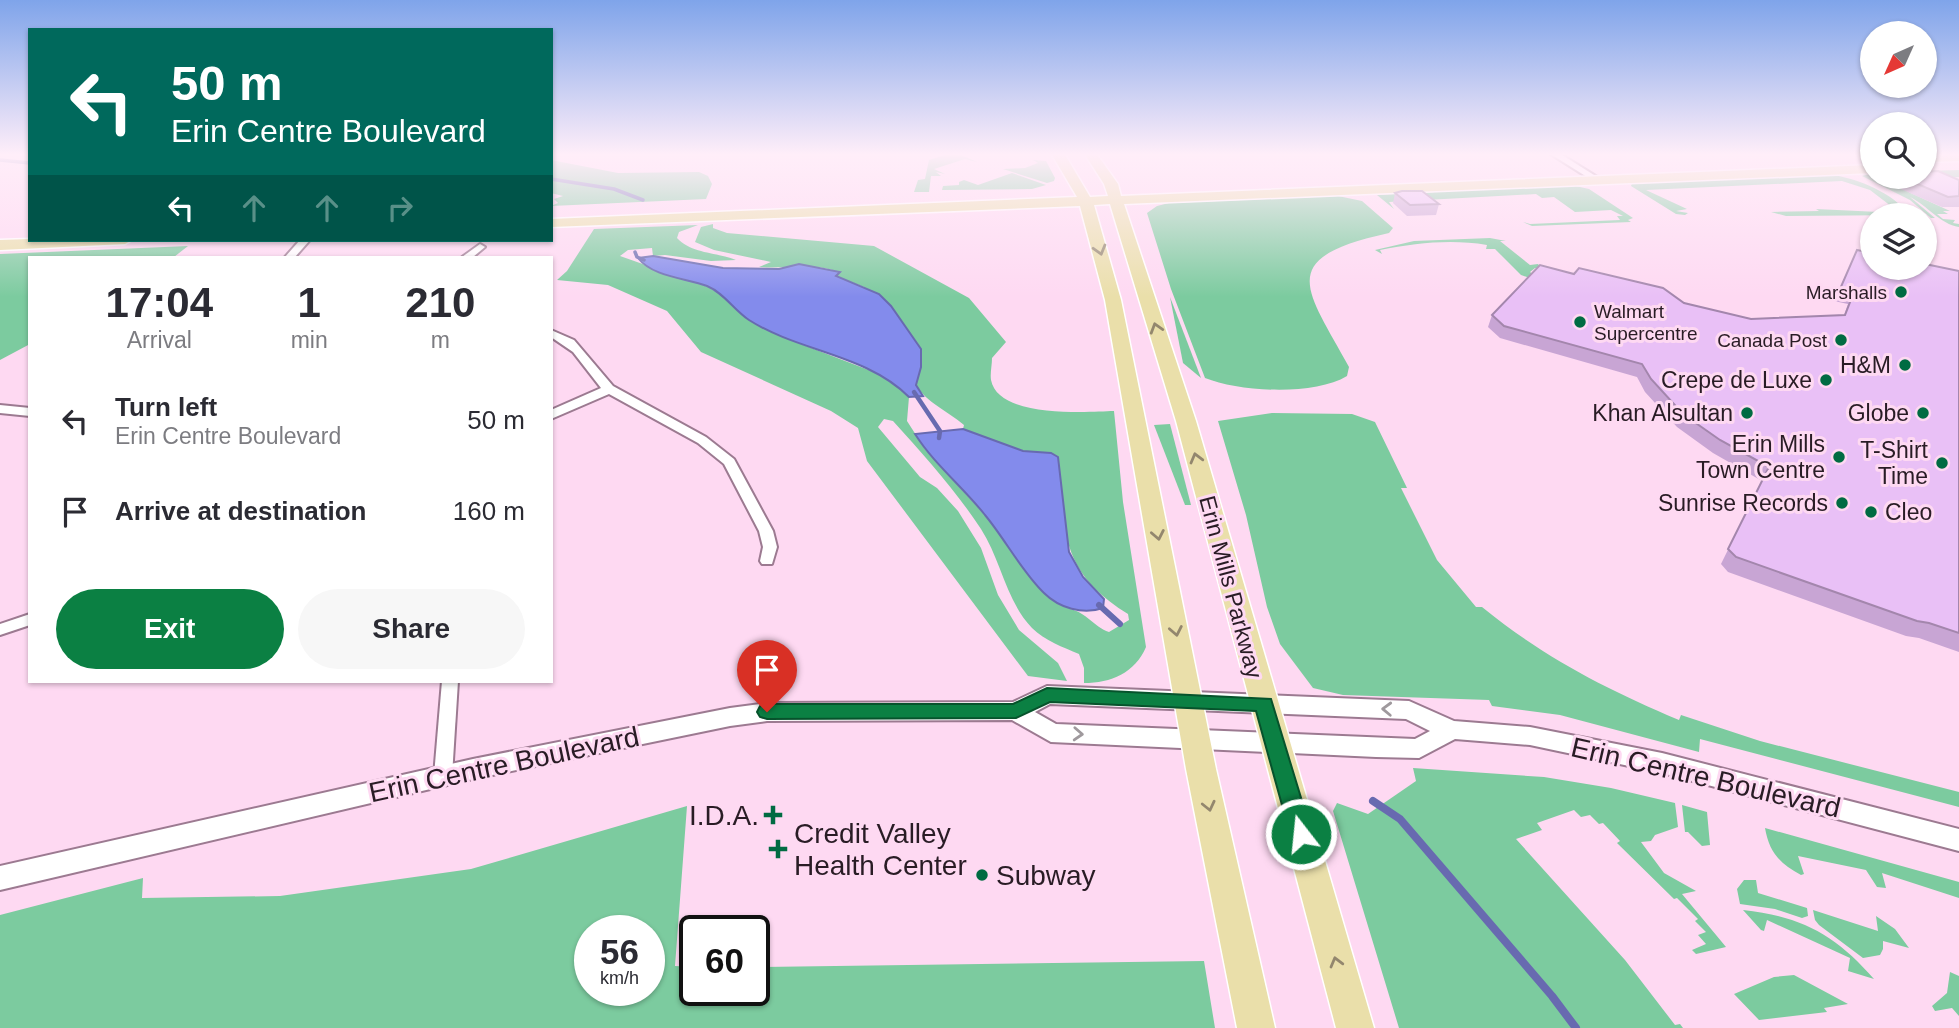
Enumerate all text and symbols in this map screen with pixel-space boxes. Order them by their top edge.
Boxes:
north arrow [1860,21,1937,98]
map controls [1860,21,1937,280]
icon: left [56,56,147,147]
text: 50 m [171,56,283,110]
button: search [1860,112,1937,189]
text: Erin Centre Boulevard [171,113,486,149]
icon: left [162,189,200,227]
icon: ahead [235,189,273,227]
icon: ahead [308,189,346,227]
icon: right [381,189,419,227]
button: layers [1860,203,1937,280]
one-way arrow [1092,244,1107,256]
text: 17:04 [106,279,213,326]
text: 1 [297,279,321,326]
text: 210 [405,279,475,326]
place label: Marshalls [1806,282,1887,303]
marker: Marshalls [1893,284,1909,300]
place label: Walmart Supercentre [1594,301,1698,344]
marker: Walmart Supercentre [1572,314,1588,330]
one-way arrow [1150,322,1165,334]
text: Arrival [127,327,192,353]
text: min [291,327,328,353]
text: m [431,327,450,353]
place label: Canada Post [1717,330,1828,351]
marker: Canada Post [1833,332,1849,348]
place label: H&M [1840,352,1891,378]
marker: H&M [1897,357,1913,373]
place label: Crepe de Luxe [1661,367,1812,393]
marker: Crepe de Luxe [1818,372,1834,388]
text: Turn left [115,392,217,422]
place label: Khan Alsultan [1592,400,1733,426]
place label: Globe [1848,400,1909,426]
icon: left [56,402,94,440]
text: 50 m [467,405,525,435]
marker: Khan Alsultan [1739,405,1755,421]
marker: Globe [1915,405,1931,421]
text: Erin Centre Boulevard [115,423,341,449]
place label: Erin Mills Town Centre [1696,431,1825,483]
place label: T-Shirt Time [1860,437,1929,489]
marker: Erin Mills Town Centre [1831,449,1847,465]
one-way arrow [1190,452,1204,464]
marker: T-Shirt Time [1934,455,1950,471]
place label: Sunrise Records [1658,490,1828,516]
icon: arrive [56,493,94,531]
street label: Erin Mills Parkway [1194,493,1268,682]
marker: Sunrise Records [1834,495,1850,511]
text: Arrive at destination [115,496,366,526]
text: 160 m [453,496,525,526]
place label: Cleo [1885,499,1932,525]
marker: Cleo [1863,504,1879,520]
one-way arrow [1150,529,1165,541]
button: Exit [56,589,284,669]
button: Share [298,589,525,669]
one-way arrow [1168,625,1183,637]
pin [737,640,797,712]
icon: arrive [748,651,786,689]
one-way arrow [1381,701,1392,717]
street label: Erin Centre Boulevard [366,721,642,808]
one-way arrow [1072,727,1083,742]
street label: Erin Centre Boulevard [1568,731,1844,824]
position arrow [1264,797,1338,871]
place label: I.D.A. [689,800,759,831]
one-way arrow [1201,800,1215,812]
marker: I.D.A. [765,807,781,823]
place label: Credit Valley Health Center [794,818,967,881]
marker: Credit Valley Health Center [768,839,788,859]
place label: Subway [996,860,1096,891]
marker: Subway [974,867,990,883]
speed limit sign: 60 [679,915,770,1006]
text: 56 [600,932,639,971]
one-way arrow [1330,956,1345,968]
text: km/h [600,968,639,988]

